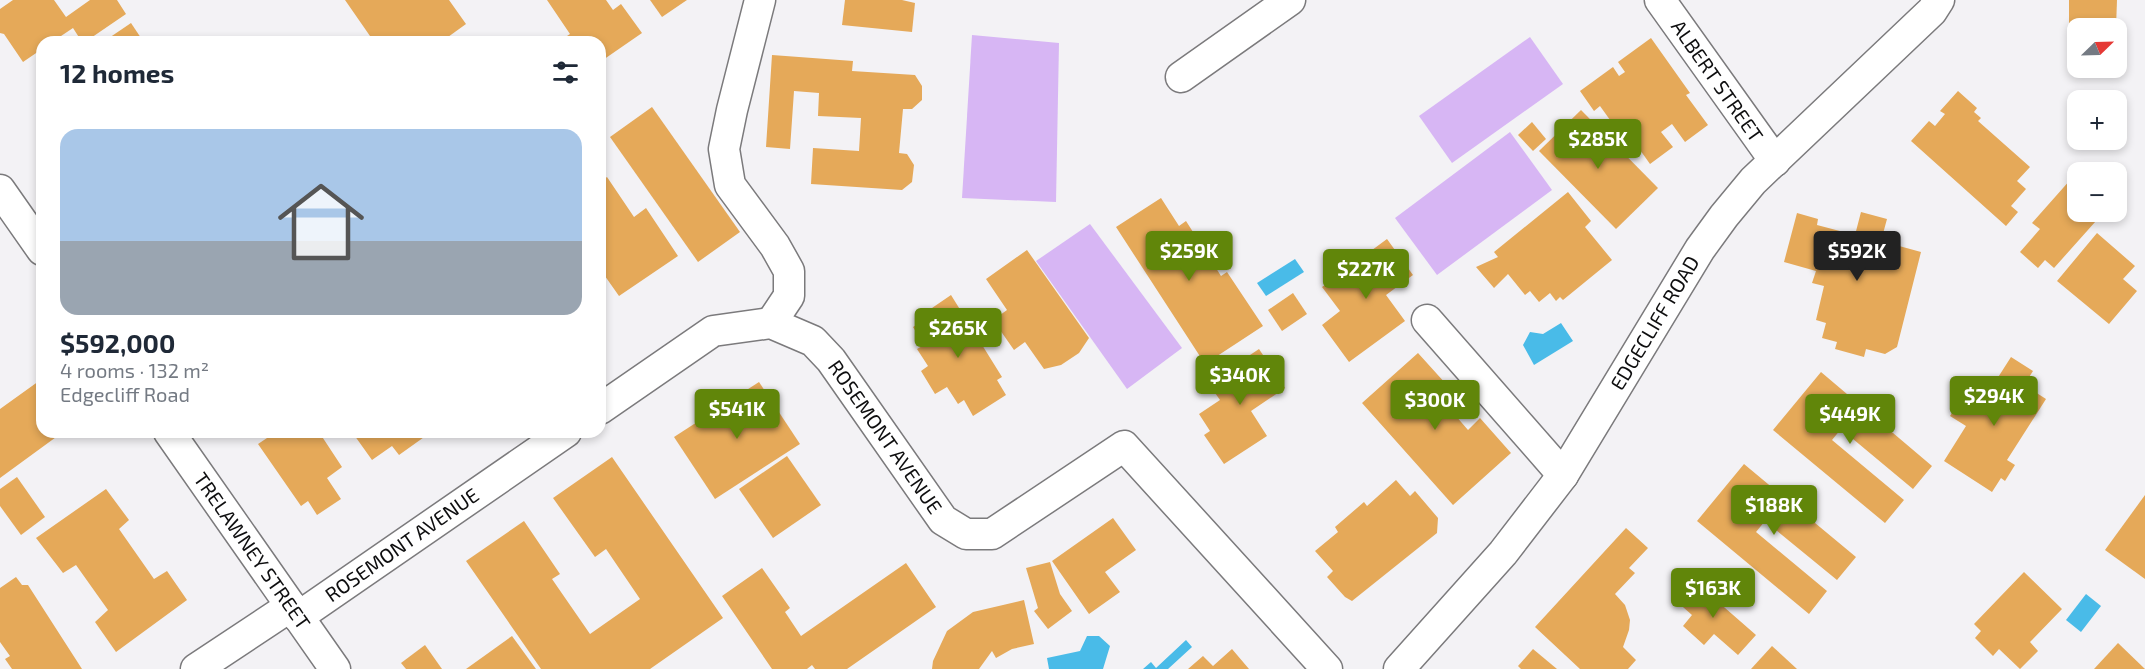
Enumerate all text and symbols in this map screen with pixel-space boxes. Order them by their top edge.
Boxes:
street label: ALBERT STREET [1667,15,1769,146]
north arrow [2067,18,2127,78]
map controls [2067,18,2127,222]
icon: filters [549,56,582,89]
text: 12 homes [60,57,174,88]
button: + [2067,90,2127,150]
pin: $285K [1556,119,1640,170]
text: $285K [1568,126,1628,150]
button: − [2067,162,2127,222]
icon: home [267,168,375,276]
pin: $259K [1147,231,1231,282]
pin: $592K [1815,231,1899,282]
text: $259K [1160,238,1218,262]
text: $592K [1828,238,1886,262]
pin: $227K [1324,249,1408,300]
street label: EDGECLIFF ROAD [1605,251,1704,394]
text: $227K [1337,256,1395,280]
pin: $265K [916,308,1000,359]
text: $265K [929,315,987,339]
text: $592,000 [60,327,175,358]
street label: ROSEMONT AVENUE [824,355,948,518]
pin: $340K [1198,355,1282,406]
text: 4 rooms · 132 m² [60,358,209,382]
text: $340K [1210,362,1270,386]
pin: $294K [1952,376,2036,427]
pin: $300K [1393,380,1477,431]
text: Edgecliff Road [60,382,190,406]
text: $294K [1964,383,2024,407]
text: $300K [1405,387,1465,411]
pin: $541K [695,389,779,440]
pin: $449K [1808,394,1892,445]
text: $541K [709,396,765,420]
text: $449K [1819,401,1881,425]
street label: TRELAWNEY STREET [190,467,316,634]
street label: ROSEMONT AVENUE [320,482,483,606]
pin: $188K [1732,485,1816,536]
text: $188K [1745,492,1803,516]
pin: $163K [1671,568,1755,619]
text: $163K [1685,575,1741,599]

